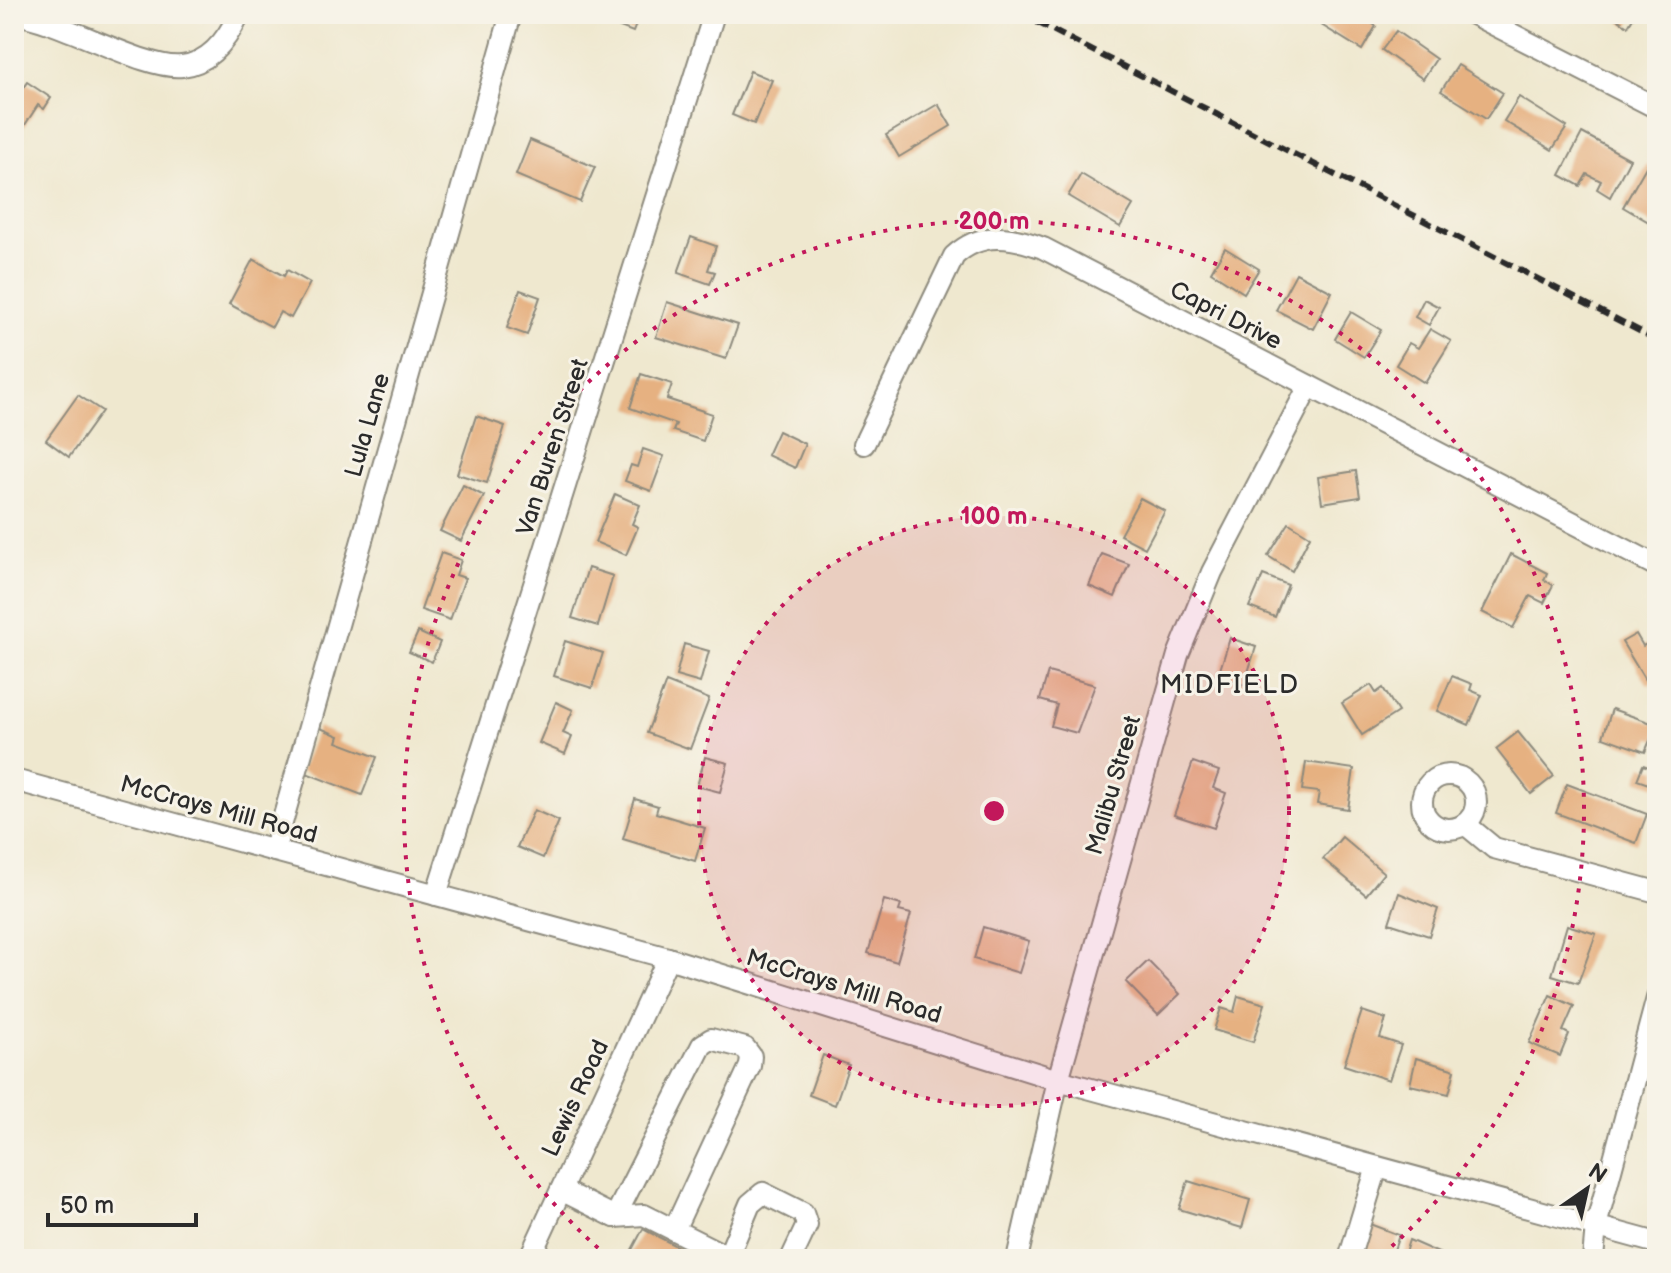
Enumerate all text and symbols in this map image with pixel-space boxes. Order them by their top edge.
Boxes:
text: 200 m [959,207,1029,236]
street label: Capri Drive [1165,275,1287,356]
street label: Van Buren Street [510,354,595,539]
street label: Lula Lane [339,370,396,480]
text: 100 m [961,502,1027,531]
district label: MIDFIELD [1160,670,1300,701]
street label: Malibu Street [1080,711,1147,858]
street label: McCrays Mill Road [117,769,321,850]
centre of rings [980,797,1008,825]
street label: McCrays Mill Road [743,943,945,1030]
street label: Lewis Road [536,1035,615,1161]
north arrow [1547,1149,1627,1229]
text: N [1583,1158,1612,1189]
scale bar [48,1177,196,1227]
text: 50 m [60,1191,114,1220]

